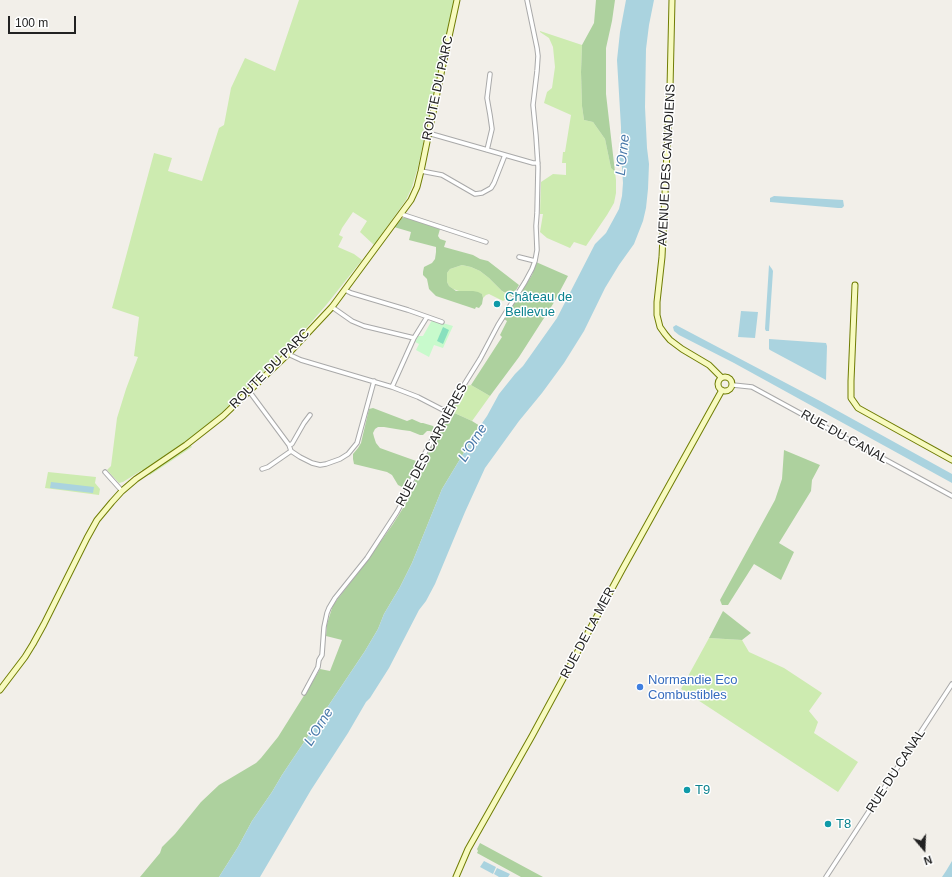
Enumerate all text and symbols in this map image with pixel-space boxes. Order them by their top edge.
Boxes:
scale bar [10,8,78,34]
text: 100 m [15,16,48,30]
street label: ROUTE DU PARC [419,34,457,142]
street label: AVENUE DES CANADIENS [655,84,679,246]
water label: L'Orne [612,133,634,177]
place label: Château de Bellevue [505,289,572,320]
marker: Château de Bellevue [492,299,502,309]
street label: ROUTE DU PARC [227,326,313,412]
street label: RUE DES CARRIÈRES [393,381,471,509]
street label: RUE DU CANAL [798,407,890,467]
water label: L'Orne [455,421,491,465]
street label: RUE DE LA MER [557,585,619,681]
place label: Normandie Eco Combustibles [648,672,738,703]
marker: Normandie Eco Combustibles [635,682,645,692]
water label: L'Orne [301,705,337,749]
street label: RUE DU CANAL [863,726,929,816]
place label: T9 [695,782,710,798]
marker: T9 [682,785,692,795]
place label: T8 [836,816,851,832]
marker: T8 [823,819,833,829]
north arrow [904,829,944,869]
text: N [922,853,934,867]

